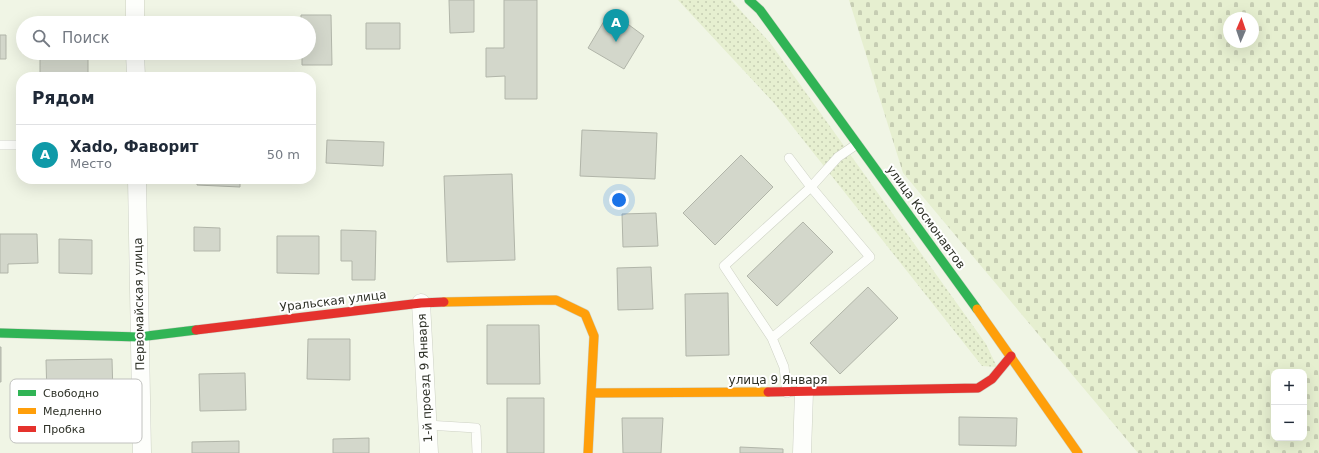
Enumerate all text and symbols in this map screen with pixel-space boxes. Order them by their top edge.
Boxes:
pin: A [603,9,629,42]
north arrow [1223,12,1259,48]
search box [16,16,316,60]
icon: search [30,27,52,49]
text: Поиск [62,29,110,47]
text: Рядом [32,88,95,108]
text: Xado, Фаворит [70,138,198,156]
text: A [40,147,50,162]
text: 50 m [267,147,300,162]
text: Место [70,156,112,171]
street label: улица Космонавтов [884,163,968,271]
your location [609,190,629,210]
street label: Первомайская улица [131,237,147,371]
street label: Уральская улица [279,288,387,314]
street label: 1-й проезд 9 Января [415,313,435,443]
map controls [1271,369,1307,441]
button: + [1271,369,1307,405]
street label: улица 9 Января [729,373,827,387]
legend [10,379,142,443]
text: Свободно [43,387,99,400]
text: Медленно [43,405,102,418]
button: − [1271,405,1307,441]
text: Пробка [43,423,85,436]

